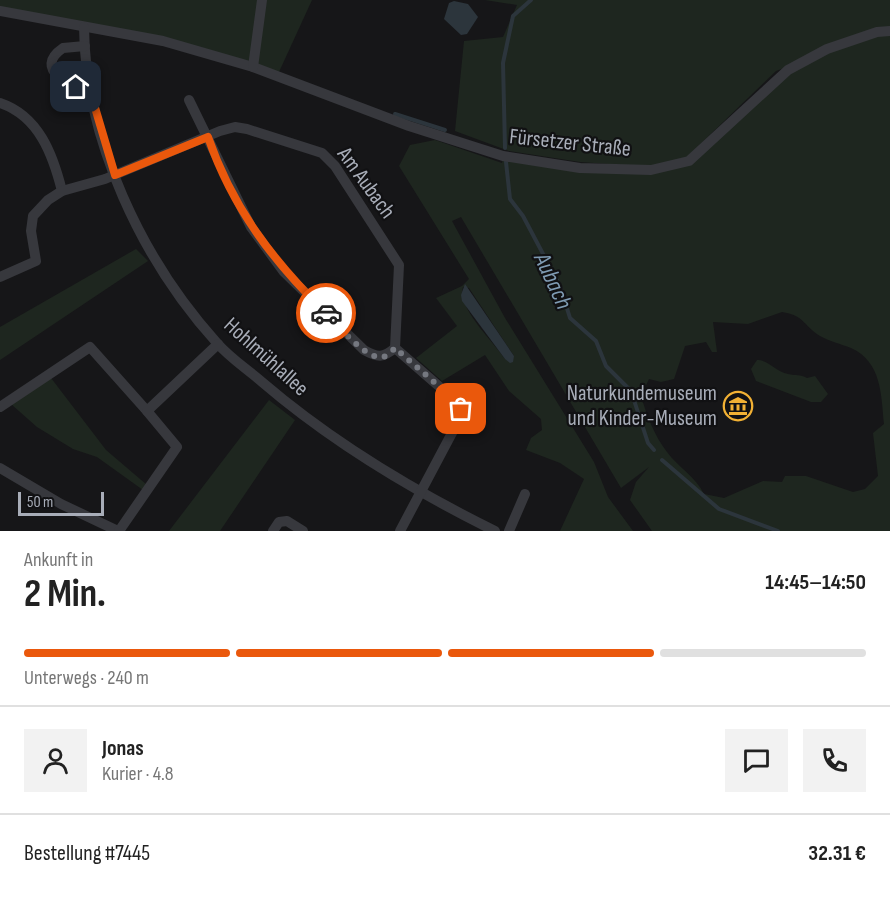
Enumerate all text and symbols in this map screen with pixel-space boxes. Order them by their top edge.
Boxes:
pin [50,61,101,112]
icon: home [59,70,92,103]
street label: Fürsetzer Straße [508,123,632,163]
street label: Am Aubach [330,141,401,224]
water label: Aubach [527,247,579,314]
courier [296,283,356,343]
icon: car [310,297,343,330]
street label: Hohlmühlallee [218,312,314,402]
place label: Naturkundemuseum und Kinder-Museum [567,380,717,432]
pin [435,383,486,434]
museum icon: Naturkundemuseum und Kinder-Museum [722,390,754,422]
icon: bag [444,392,477,425]
scale bar [18,489,104,516]
text: 50 m [27,493,53,512]
text: Ankunft in [24,548,93,572]
text: 14:45–14:50 [765,569,866,596]
text: 2 Min. [24,571,106,618]
text: Unterwegs · 240 m [24,666,149,690]
button: person [24,729,87,792]
button: chat [725,729,788,792]
button: phone [803,729,866,792]
text: Jonas [102,735,144,762]
text: Kurier · 4.8 [102,762,174,786]
text: Bestellung #7445 [24,840,150,867]
text: 32.31 € [808,840,866,867]

